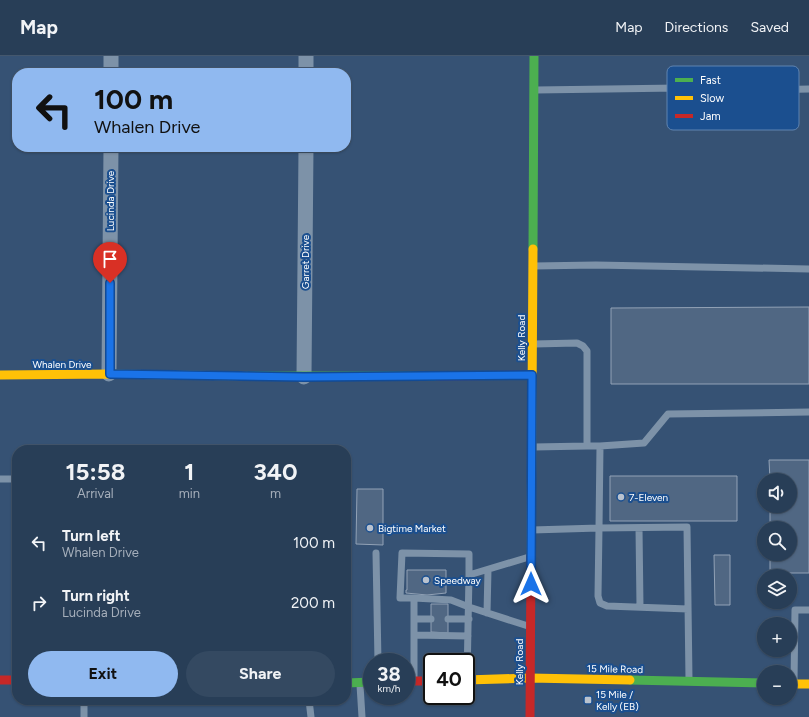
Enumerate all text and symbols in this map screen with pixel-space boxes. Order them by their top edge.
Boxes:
text: Map [20,16,58,39]
text: Map [615,19,643,36]
text: Directions [665,19,728,36]
text: Saved [750,19,789,36]
legend [667,66,799,130]
text: Fast [700,74,721,87]
text: 100 m [94,82,173,116]
icon: left [28,84,80,136]
text: Slow [700,92,724,105]
text: Jam [700,110,721,123]
text: Whalen Drive [94,116,200,138]
street label: Lucinda Drive [104,170,117,231]
street label: Garret Drive [299,234,312,289]
pin [93,242,127,283]
icon: arrive [99,248,121,270]
street label: Kelly Road [515,315,528,361]
street label: Whalen Drive [32,358,92,371]
text: 15:58 [65,457,125,486]
text: 1 [184,457,194,486]
text: 340 [254,457,298,486]
map controls [757,473,797,705]
button: sound [757,473,797,513]
text: Arrival [77,486,114,501]
text: min [179,486,200,501]
text: m [270,486,281,501]
place label: 7-Eleven [629,491,669,504]
marker: 7-Eleven [616,492,626,502]
button: search [757,521,797,561]
place label: Bigtime Market [378,522,446,535]
marker: Bigtime Market [365,523,375,533]
text: Turn left [62,527,120,545]
icon: left [28,532,50,554]
text: 100 m [293,534,335,552]
text: Whalen Drive [62,545,139,560]
position arrow [510,563,552,605]
button: layers [757,569,797,609]
place label: Speedway [434,574,482,587]
marker: Speedway [421,575,431,585]
text: Turn right [62,587,130,605]
icon: right [28,592,50,614]
text: 200 m [291,594,335,612]
text: Lucinda Drive [62,605,141,620]
button: + [757,617,797,657]
street label: Kelly Road [513,639,526,685]
button: Exit [28,651,178,697]
button: Share [186,651,335,697]
speed limit sign: 40 [423,653,475,705]
text: 38 [377,662,401,686]
street label: 15 Mile Road [587,662,643,676]
button: − [757,665,797,705]
text: km/h [378,682,400,695]
place label: 15 Mile / Kelly (EB) [596,688,639,713]
marker: 15 Mile / Kelly (EB) [583,695,593,705]

